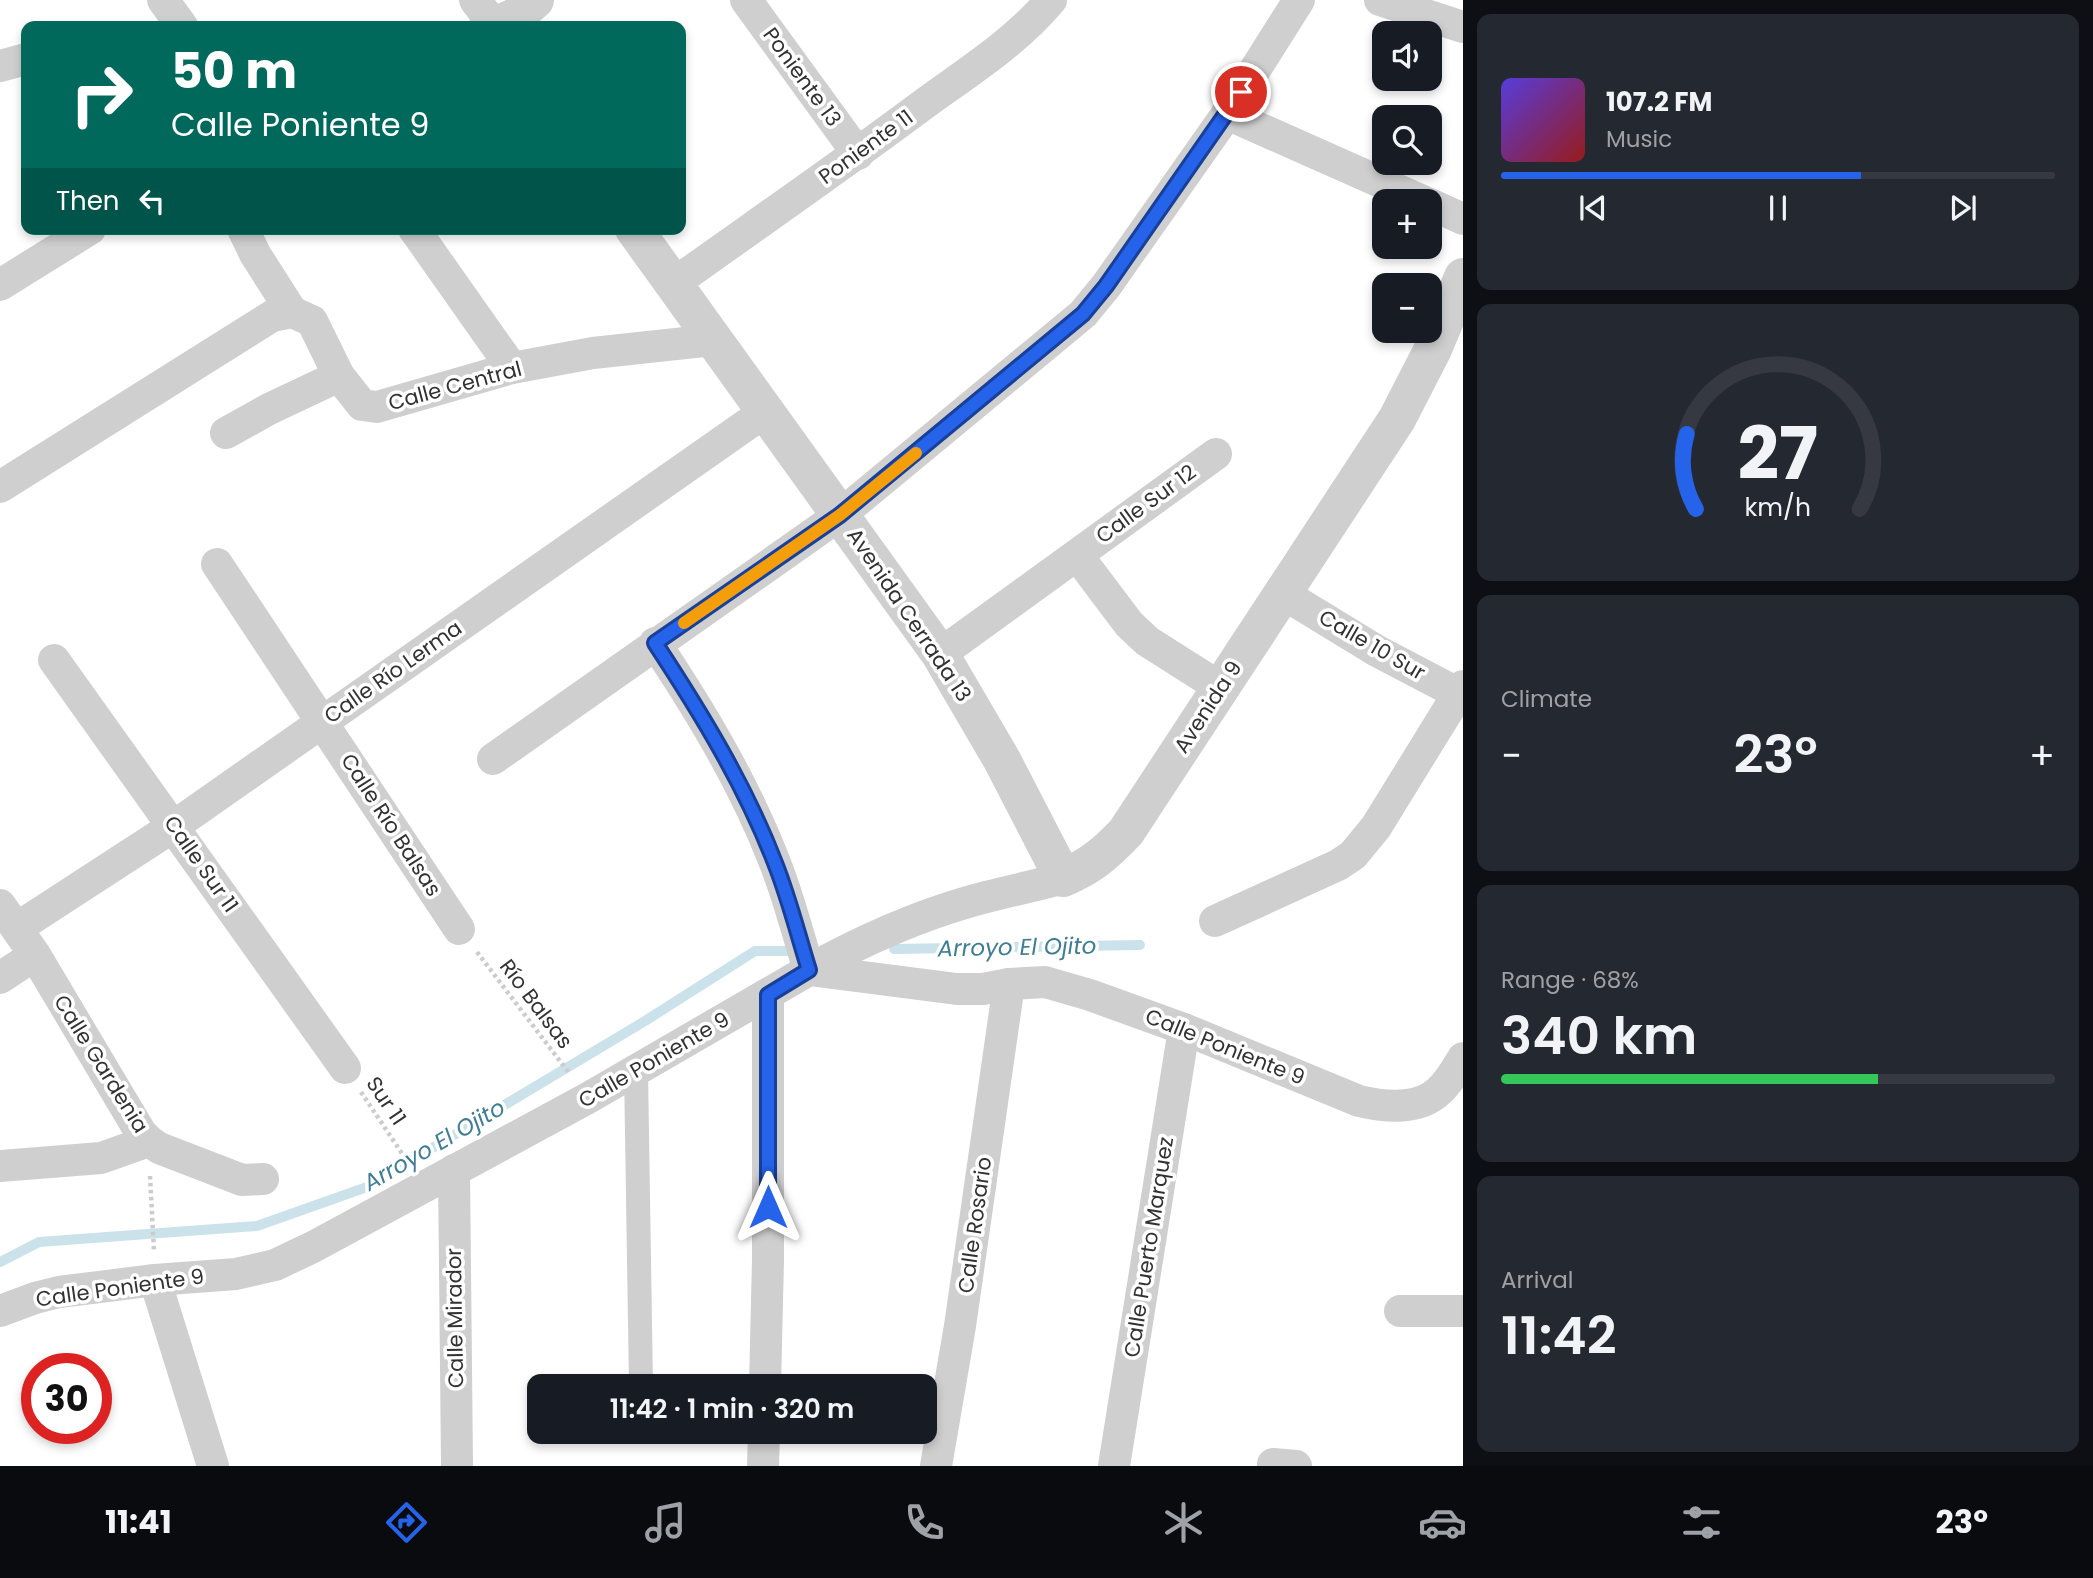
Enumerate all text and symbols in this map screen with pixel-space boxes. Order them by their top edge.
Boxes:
street label: Poniente 13 [757,21,848,132]
map controls [1372,21,1442,343]
button: sound [1372,21,1442,91]
text: 50 m [171,37,297,105]
icon: right [56,49,147,140]
pin [1211,62,1271,122]
icon: arrive [1222,73,1260,111]
text: 107.2 FM [1606,84,1712,120]
text: Calle Poniente 9 [171,102,429,147]
street label: Poniente 11 [813,102,919,191]
button: search [1372,105,1442,175]
text: Music [1606,123,1672,155]
icon: left [133,182,171,220]
text: Then [56,183,119,219]
button: + [1372,189,1442,259]
icon: previous [1574,189,1612,227]
icon: pause [1759,189,1797,227]
icon: next [1944,189,1982,227]
button: − [1372,273,1442,343]
street label: Calle Central [385,354,525,417]
text: 27 [1738,403,1818,504]
street label: Calle Sur 12 [1090,457,1202,550]
text: km/h [1745,489,1811,524]
street label: Avenida Cerrada 13 [840,522,978,707]
street label: Calle 10 Sur [1314,602,1431,687]
street label: Calle Río Lerma [318,613,467,730]
street label: Avenida 9 [1167,655,1248,759]
text: Climate [1501,683,1592,715]
text: 23° [1733,718,1818,791]
text: − [1501,729,1522,782]
text: + [2029,729,2055,782]
street label: Calle Río Balsas [334,748,448,902]
street label: Calle Sur 11 [157,810,245,918]
water label: Arroyo El Ojito [936,930,1097,964]
street label: Río Balsas [493,953,580,1054]
text: Range · 68% [1501,964,1639,996]
street label: Calle Gardenia [47,989,156,1138]
text: 340 km [1501,999,1697,1072]
street label: Calle Poniente 9 [1141,1001,1309,1092]
street label: Calle Poniente 9 [573,1005,734,1115]
street label: Sur 11 [360,1071,413,1131]
water label: Arroyo El Ojito [356,1091,511,1199]
street label: Calle Puerto Marquez [1117,1135,1180,1359]
street label: Calle Rosario [951,1155,998,1295]
position arrow [731,1170,805,1244]
street label: Calle Mirador [439,1248,470,1388]
street label: Calle Poniente 9 [34,1261,206,1314]
text: Arrival [1501,1264,1573,1296]
text: 11:42 [1501,1299,1617,1372]
speed limit sign: 30 [21,1353,112,1444]
text: 11:42 · 1 min · 320 m [610,1391,854,1427]
icon: directions [382,1498,431,1547]
icon: music [641,1498,690,1547]
icon: phone [900,1498,949,1547]
icon: climate [1159,1498,1208,1547]
icon: car [1418,1498,1467,1547]
icon: filters [1677,1498,1726,1547]
text: 11:41 [105,1499,172,1544]
text: 23° [1936,1499,1988,1544]

